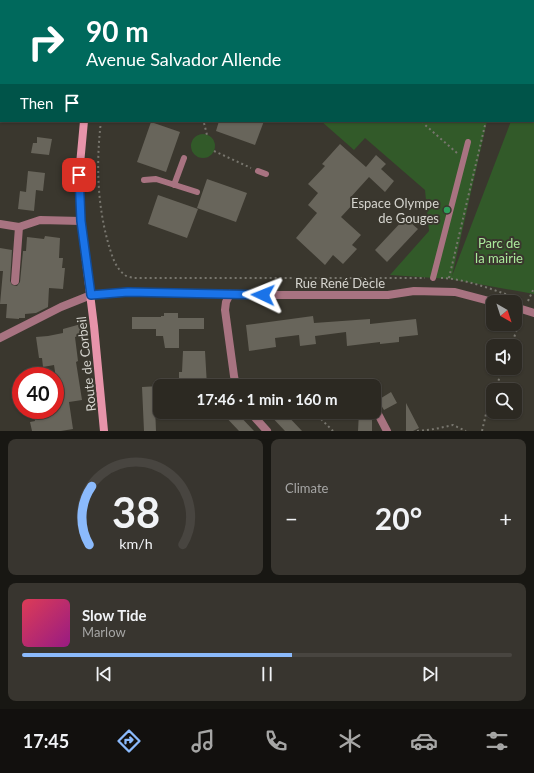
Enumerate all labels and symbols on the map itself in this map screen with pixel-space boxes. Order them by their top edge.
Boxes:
pin [62,158,96,192]
place label: Espace Olympe de Gouges [351,195,439,226]
marker: Espace Olympe de Gouges [442,205,452,215]
park label: Parc de la mairie [475,235,523,266]
position arrow [242,274,284,316]
street label: Rue René Dècle [295,275,385,291]
north arrow [486,295,522,331]
street label: Route de Corbeil [73,316,99,412]
speed limit sign: 40 [12,367,64,419]

